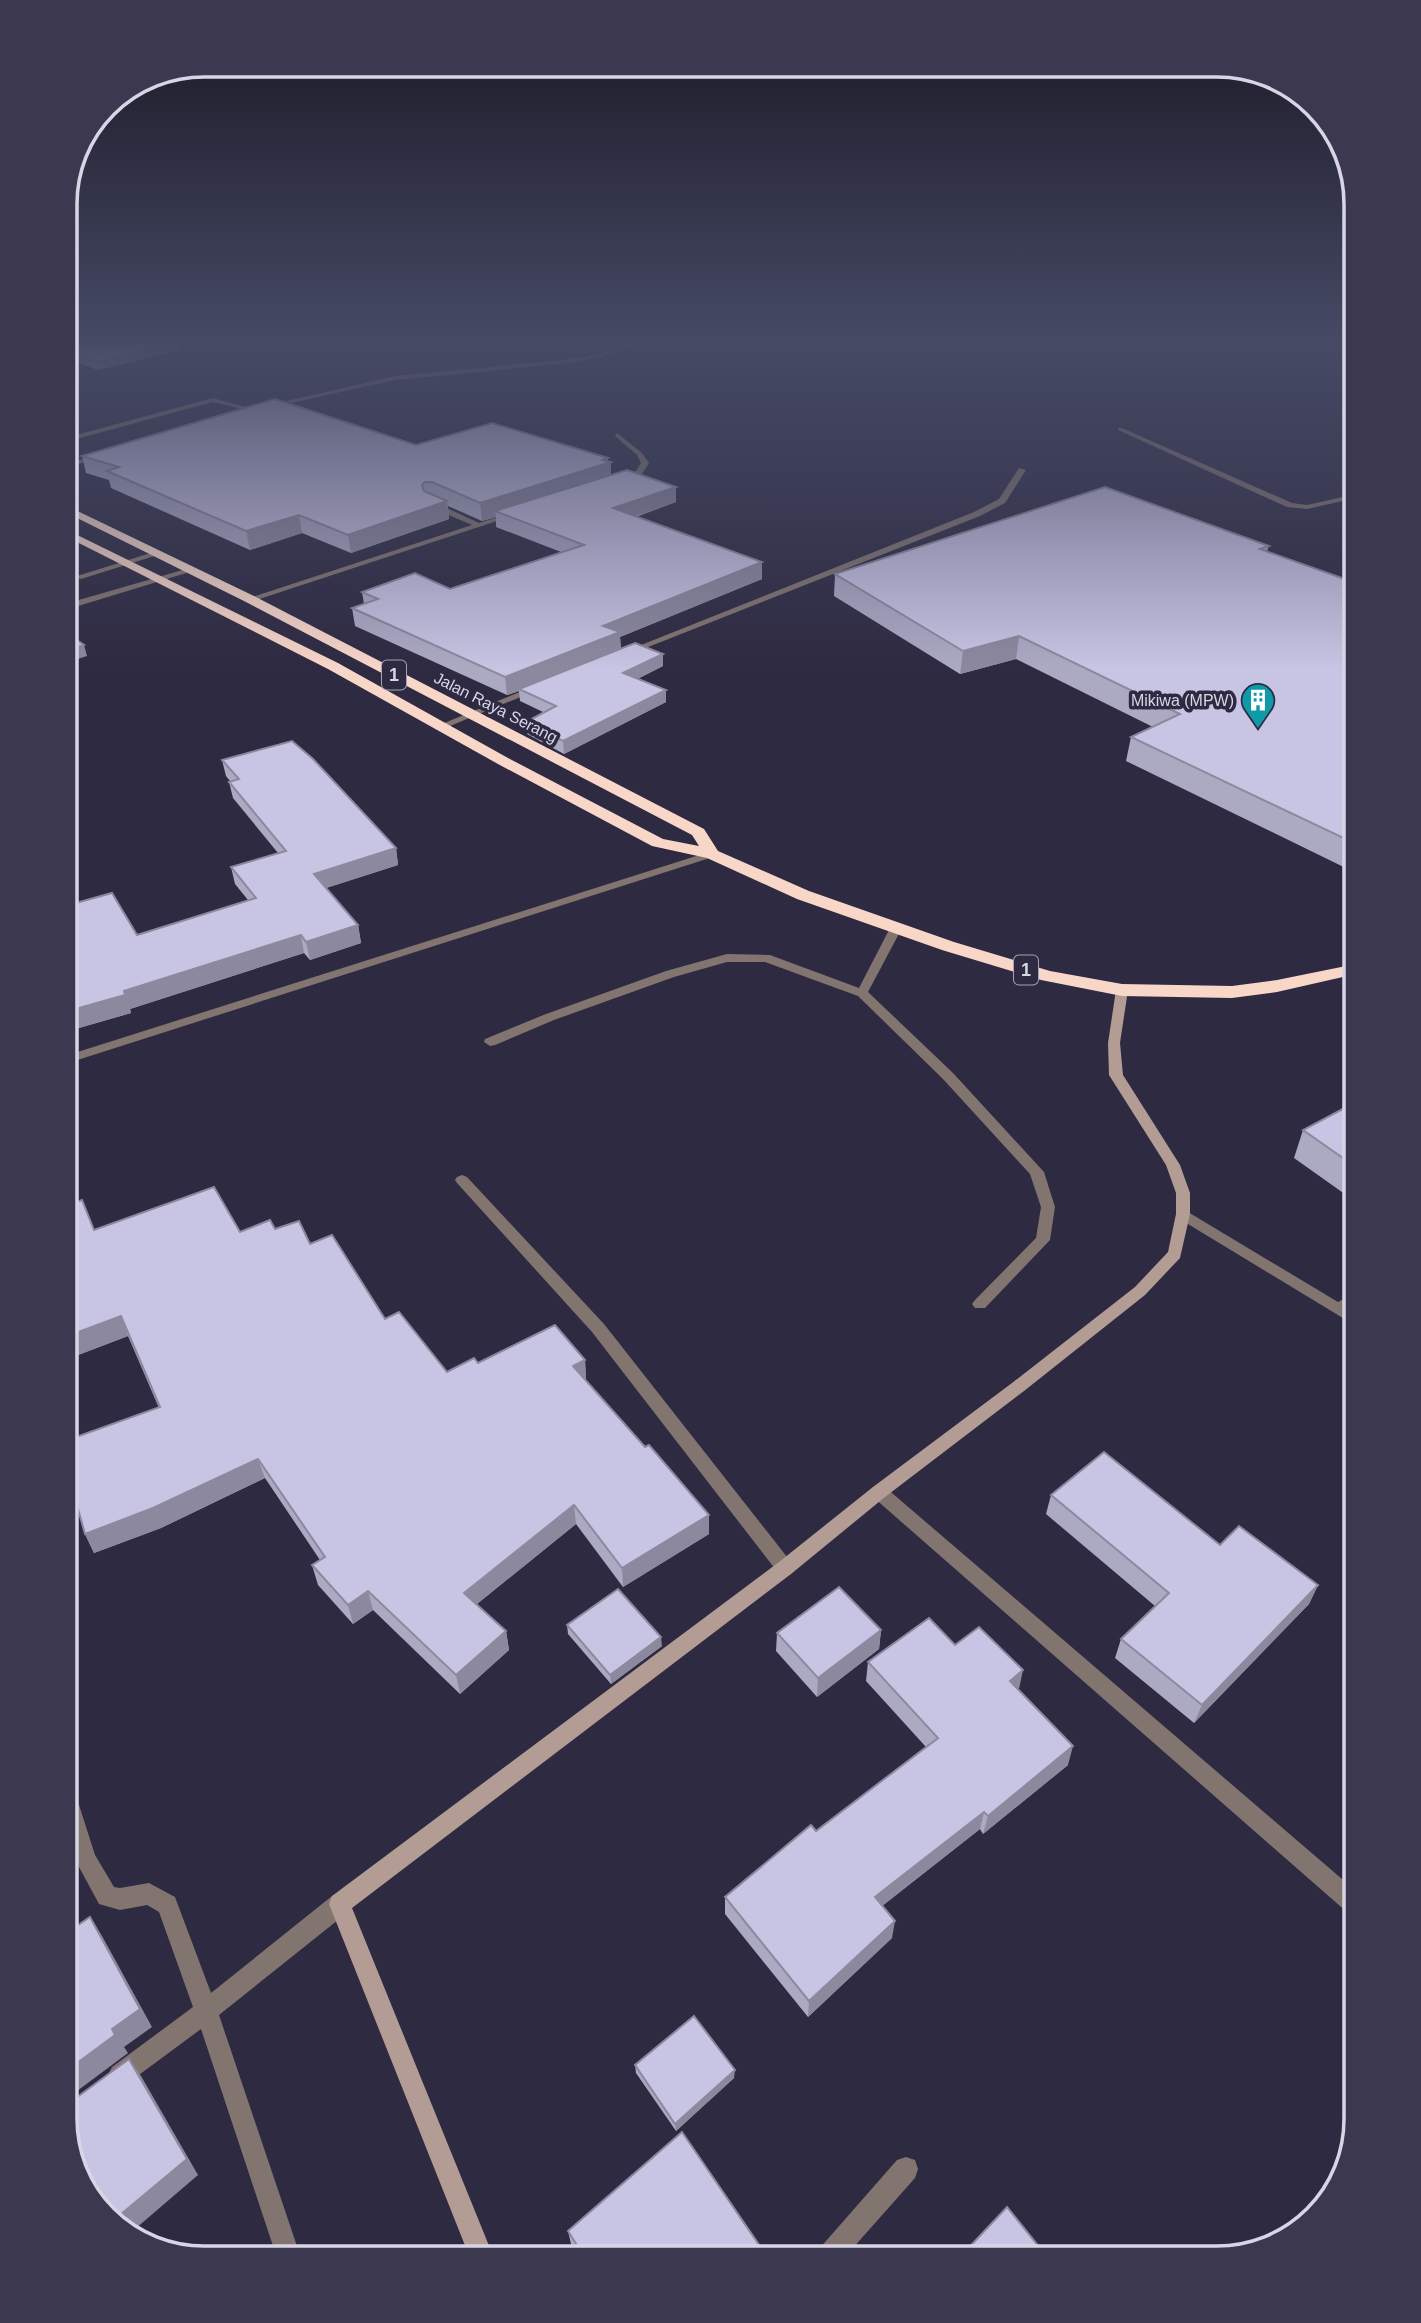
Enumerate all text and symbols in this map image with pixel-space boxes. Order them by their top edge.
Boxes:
road number: 1 [382,660,406,690]
street label: Jalan Raya Serang [431,669,560,746]
building icon: Mikiwa (MPW) [1239,681,1277,730]
place label: Mikiwa (MPW) [1131,692,1234,709]
road number: 1 [1014,956,1038,985]

